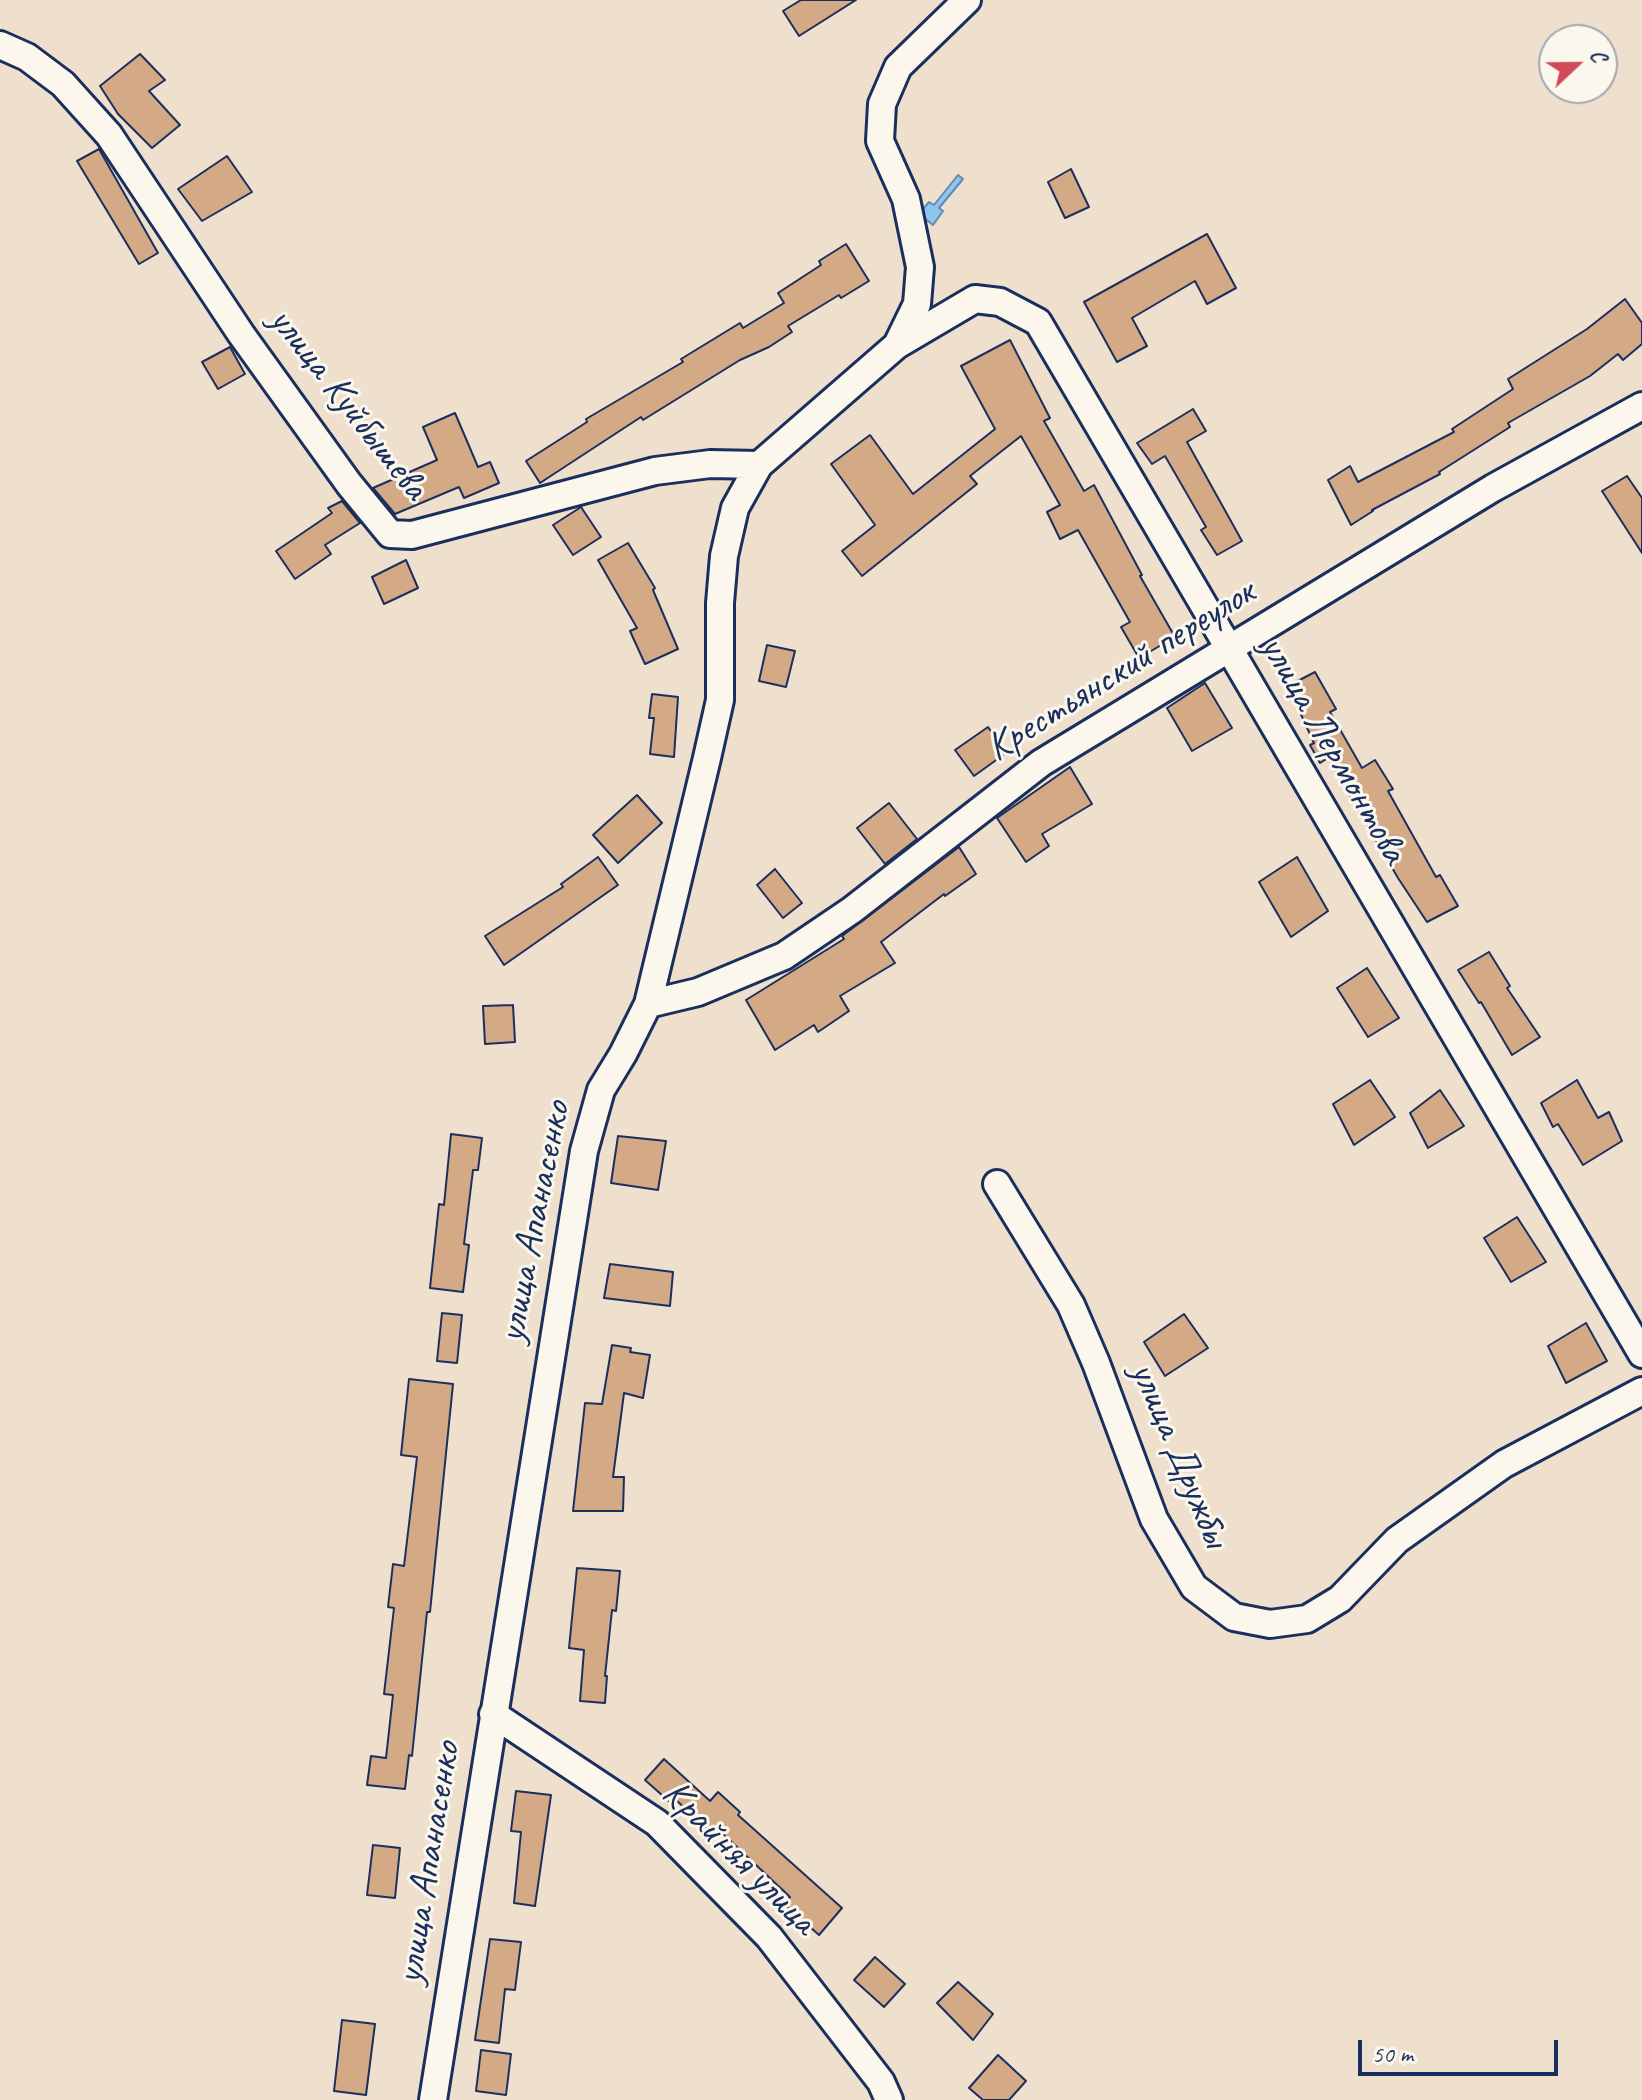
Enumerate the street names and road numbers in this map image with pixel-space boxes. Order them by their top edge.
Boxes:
street label: улица Куйбышева [258,298,438,510]
street label: Крестьянский переулок [978,569,1264,773]
street label: улица Лермонтова [1248,627,1418,873]
street label: улица Апанасенко [488,1097,582,1347]
street label: улица Дружбы [1119,1355,1239,1555]
street label: улица Апанасенко [386,1739,472,1987]
street label: Крайняя улица [651,1770,827,1946]

